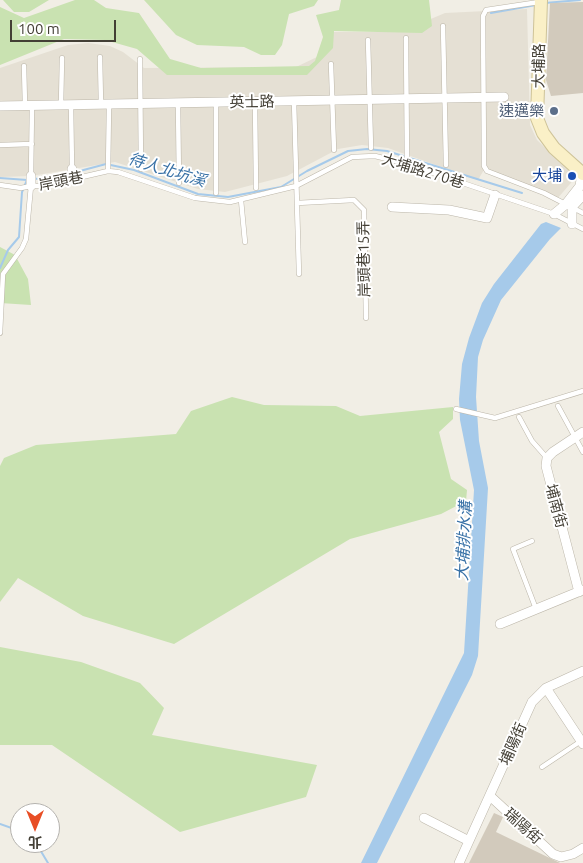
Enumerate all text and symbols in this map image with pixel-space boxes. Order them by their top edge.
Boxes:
scale bar [12,10,119,42]
text: 100 m [18,20,60,37]
street label: 大埔路 [530,43,548,89]
street label: 英士路 [229,93,275,111]
place label: 速邁樂 [499,102,544,120]
marker: 速邁樂 [548,105,560,117]
water label: 待人北坑溪 [126,149,208,191]
street label: 大埔路270巷 [380,150,466,192]
place label: 大埔 [532,167,562,185]
street label: 岸頭巷 [37,168,85,194]
marker: 大埔 [566,170,578,182]
street label: 岸頭巷15弄 [354,220,374,298]
street label: 埔南街 [541,482,571,530]
water label: 大埔排水溝 [452,501,476,581]
street label: 埔陽街 [496,720,530,768]
north arrow [10,803,60,853]
street label: 瑞陽街 [500,804,546,848]
text: 北 [28,834,42,850]

